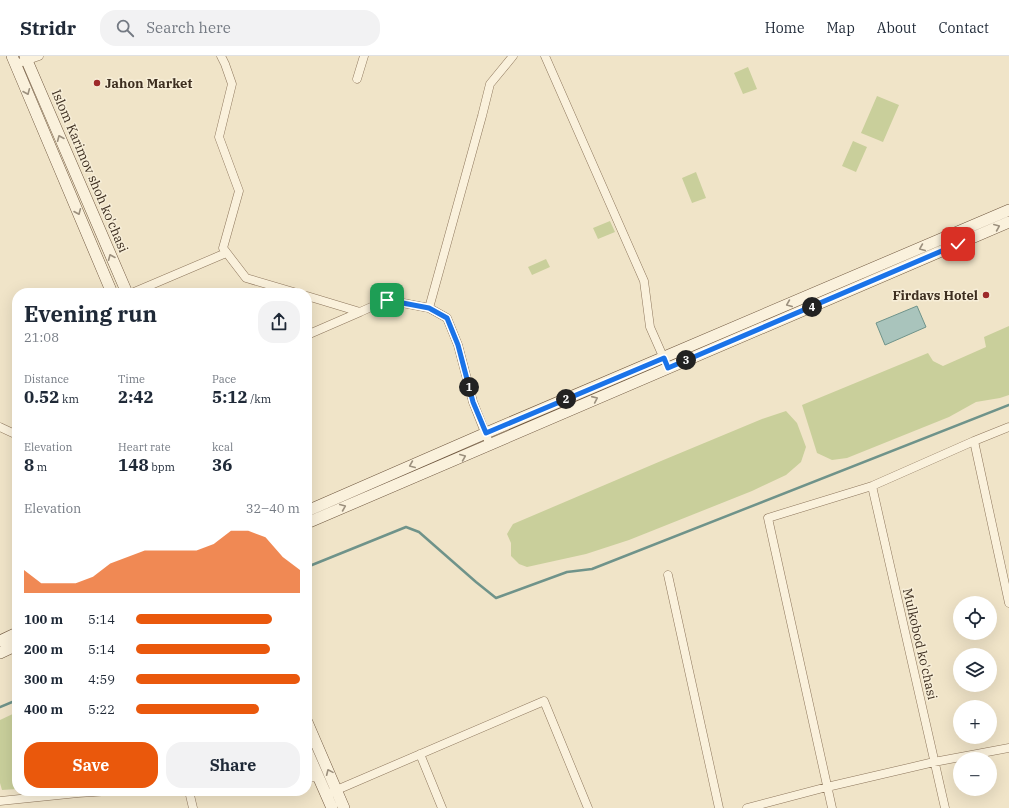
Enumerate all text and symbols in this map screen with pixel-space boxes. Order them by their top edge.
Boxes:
search box [100,10,380,46]
text: Stridr [20,16,76,40]
icon: search [114,17,136,39]
text: Search here [146,18,231,37]
text: Home [765,19,804,37]
text: Map [826,19,855,37]
text: About [877,19,916,37]
text: Contact [938,19,989,37]
place label: Jahon Market [105,75,192,92]
marker: Jahon Market [92,78,102,88]
street label: Islom Karimov shoh ko'chasi [48,87,132,255]
one-way arrow [23,88,31,95]
one-way arrow [57,134,65,142]
one-way arrow [73,207,81,215]
one-way arrow [993,224,1001,232]
pin [941,227,975,261]
icon: check [947,233,969,255]
one-way arrow [918,243,925,251]
one-way arrow [108,254,116,261]
pin [370,283,404,317]
place label: Firdavs Hotel [892,287,978,304]
icon: arrive [376,289,398,311]
marker: Firdavs Hotel [981,290,991,300]
pin: 4 [802,297,822,317]
text: Evening run [24,299,157,328]
one-way arrow [786,299,794,307]
text: 4 [809,300,815,314]
button: share [258,301,300,343]
text: 21:08 [24,329,59,346]
pin: 3 [676,350,696,370]
text: 3 [683,353,689,367]
text: Distance [24,372,69,386]
text: Time [118,372,145,386]
text: Pace [212,372,236,386]
pin: 1 [459,377,479,397]
text: 1 [466,380,472,394]
text: 0.52 [24,386,59,408]
text: 2:42 [118,386,154,408]
text: 5:12 [212,386,248,408]
pin: 2 [556,389,576,409]
text: km [59,392,79,406]
text: /km [248,392,271,406]
text: 2 [563,392,569,406]
one-way arrow [591,396,598,404]
text: Elevation [24,440,72,454]
text: Heart rate [118,440,171,454]
text: kcal [212,440,233,454]
one-way arrow [459,453,466,461]
text: 8 [24,454,34,476]
text: 148 [118,454,149,476]
text: 36 [212,454,232,476]
text: m [34,460,47,474]
text: bpm [149,460,175,474]
one-way arrow [409,461,416,469]
text: Elevation [24,500,81,517]
text: 32–40 m [246,500,300,517]
one-way arrow [339,504,346,512]
street label: Mulkobod ko'chasi [899,587,941,701]
map controls [953,596,997,796]
button: locate [953,596,997,640]
text: 100 m [24,611,63,628]
text: 5:14 [88,611,115,628]
text: 200 m [24,641,63,658]
text: 5:14 [88,641,115,658]
button: layers [953,648,997,692]
text: 300 m [24,671,63,688]
text: 4:59 [88,671,115,688]
button: + [953,700,997,744]
text: 400 m [24,701,63,718]
text: 5:22 [88,701,115,718]
button: Save [24,742,158,788]
button: Share [166,742,300,788]
button: − [953,752,997,796]
one-way arrow [326,769,334,776]

